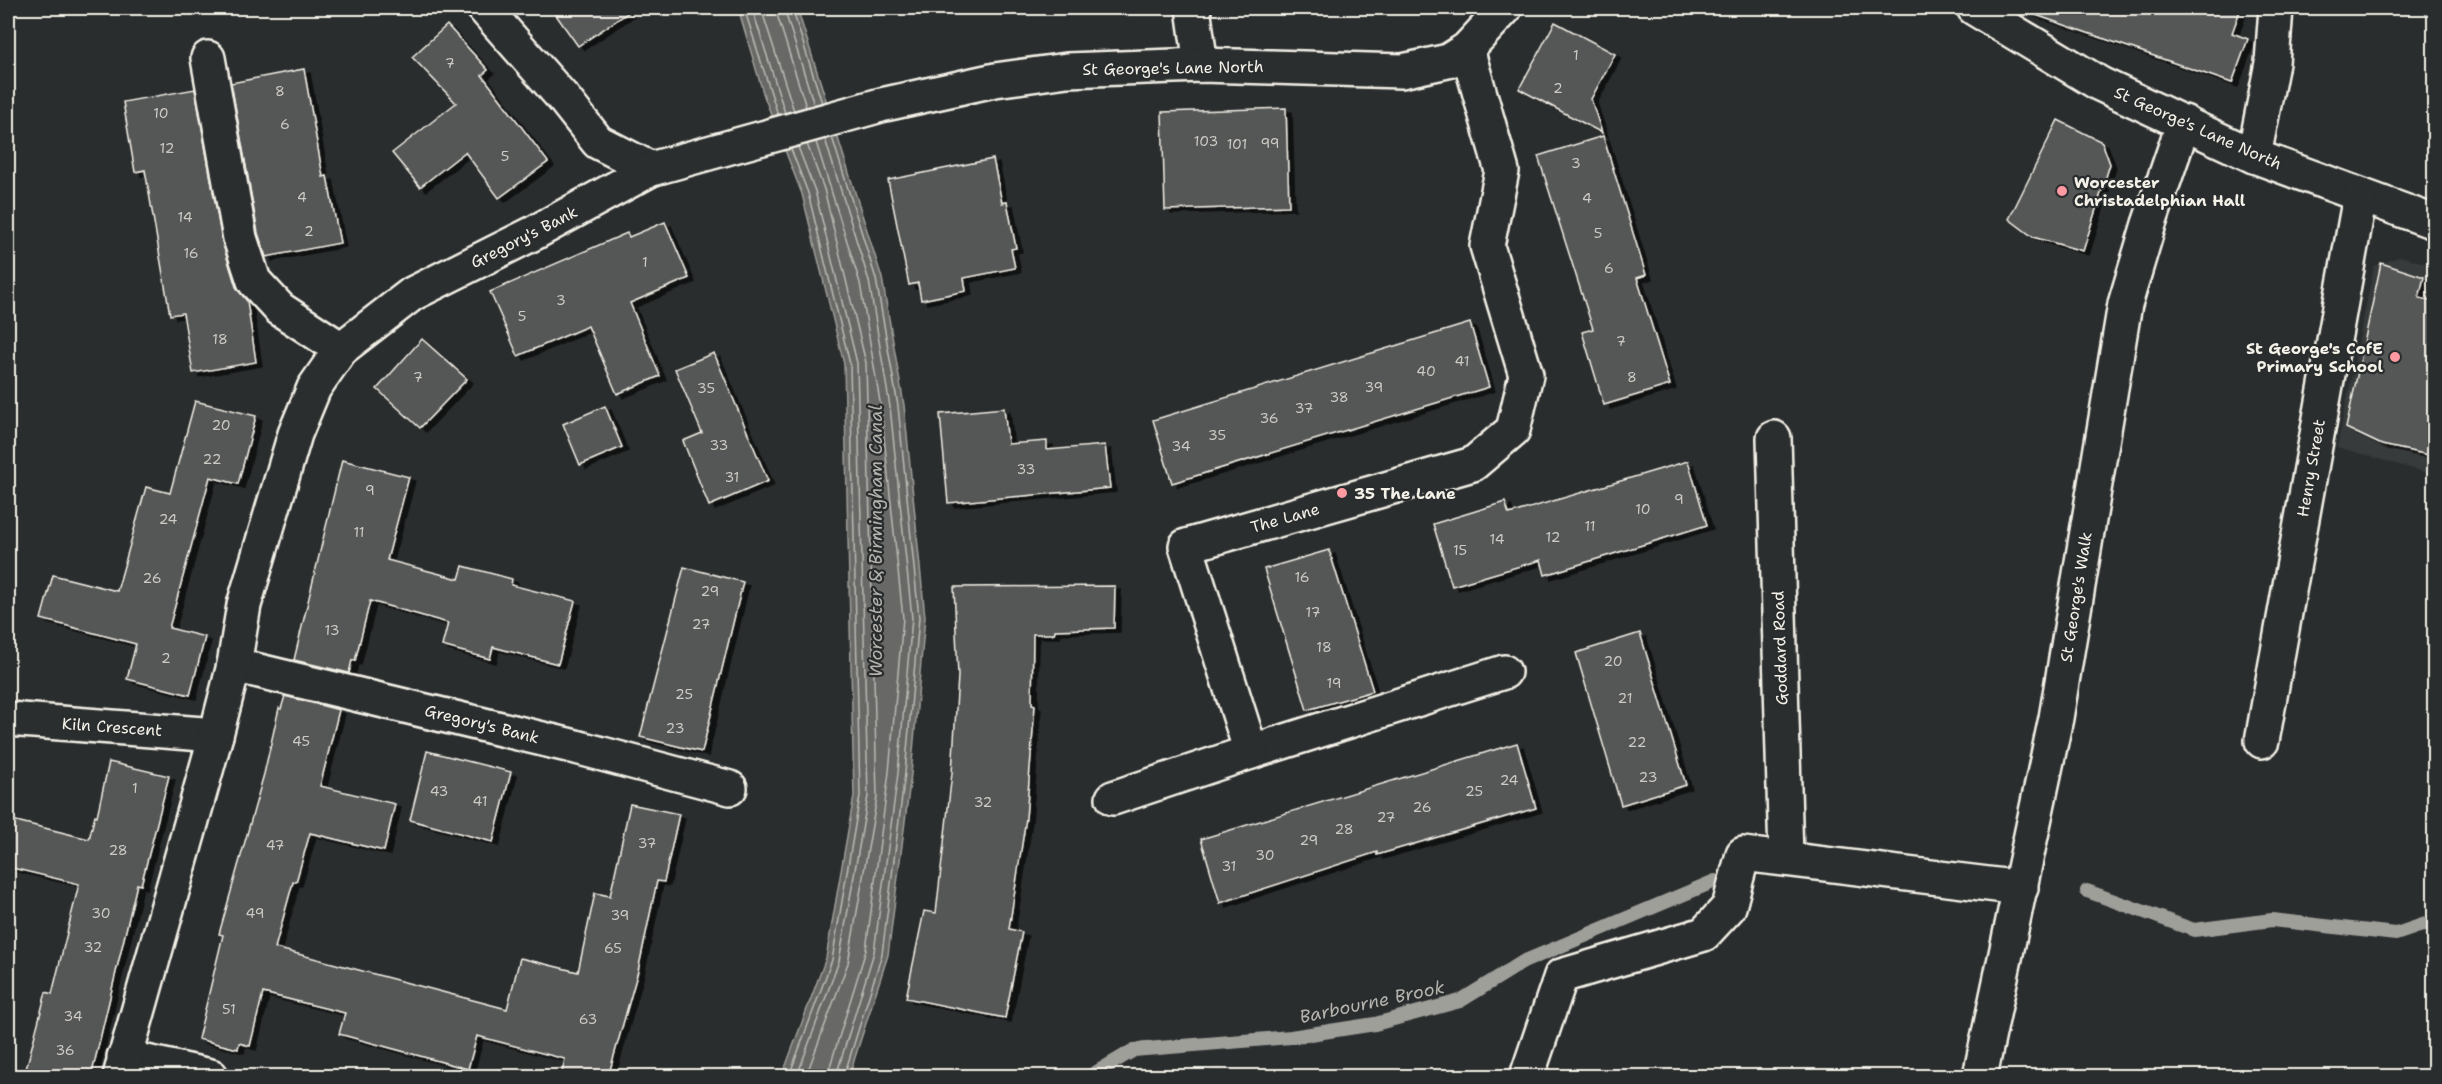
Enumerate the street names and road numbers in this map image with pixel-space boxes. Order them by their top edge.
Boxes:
street label: St George's Lane North [1082,56,1264,80]
street label: St George's Lane North [2111,82,2285,174]
street label: Gregory's Bank [467,201,581,273]
street label: Henry Street [2292,417,2330,519]
street label: The Lane [1248,498,1322,538]
street label: St George's Walk [2055,530,2097,664]
street label: Goddard Road [1768,590,1792,706]
street label: Gregory's Bank [423,700,541,748]
street label: Kiln Crescent [61,713,163,741]

